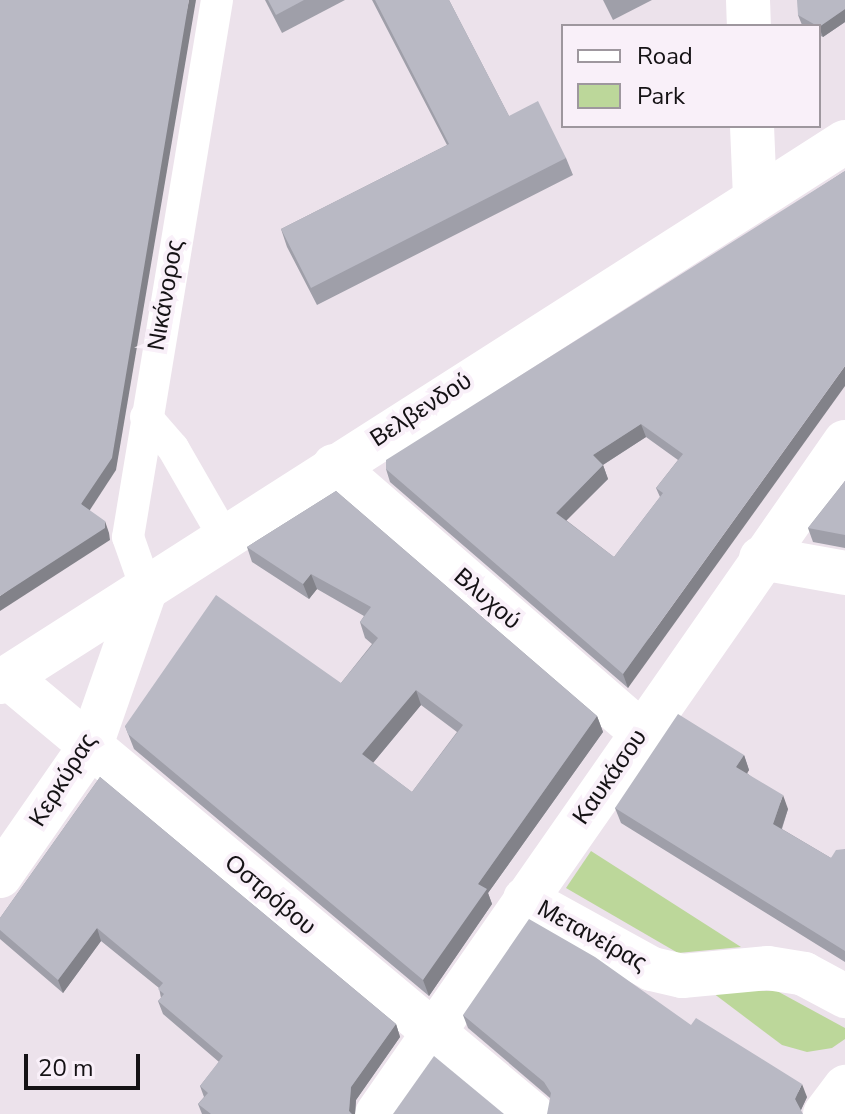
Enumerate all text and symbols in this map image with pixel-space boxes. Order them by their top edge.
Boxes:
legend [561,24,821,128]
text: Road [637,40,693,72]
text: Park [637,80,685,112]
street label: Νικάνορος [142,237,190,353]
street label: Βελβενδού [365,367,477,453]
street label: Βλυχού [448,562,526,636]
street label: Καυκάσου [567,724,653,830]
street label: Κερκύρας [23,728,103,832]
street label: Οστρόβου [219,849,321,941]
street label: Μετανείρας [532,894,652,978]
scale bar [28,1038,144,1088]
text: 20 m [38,1052,94,1084]

